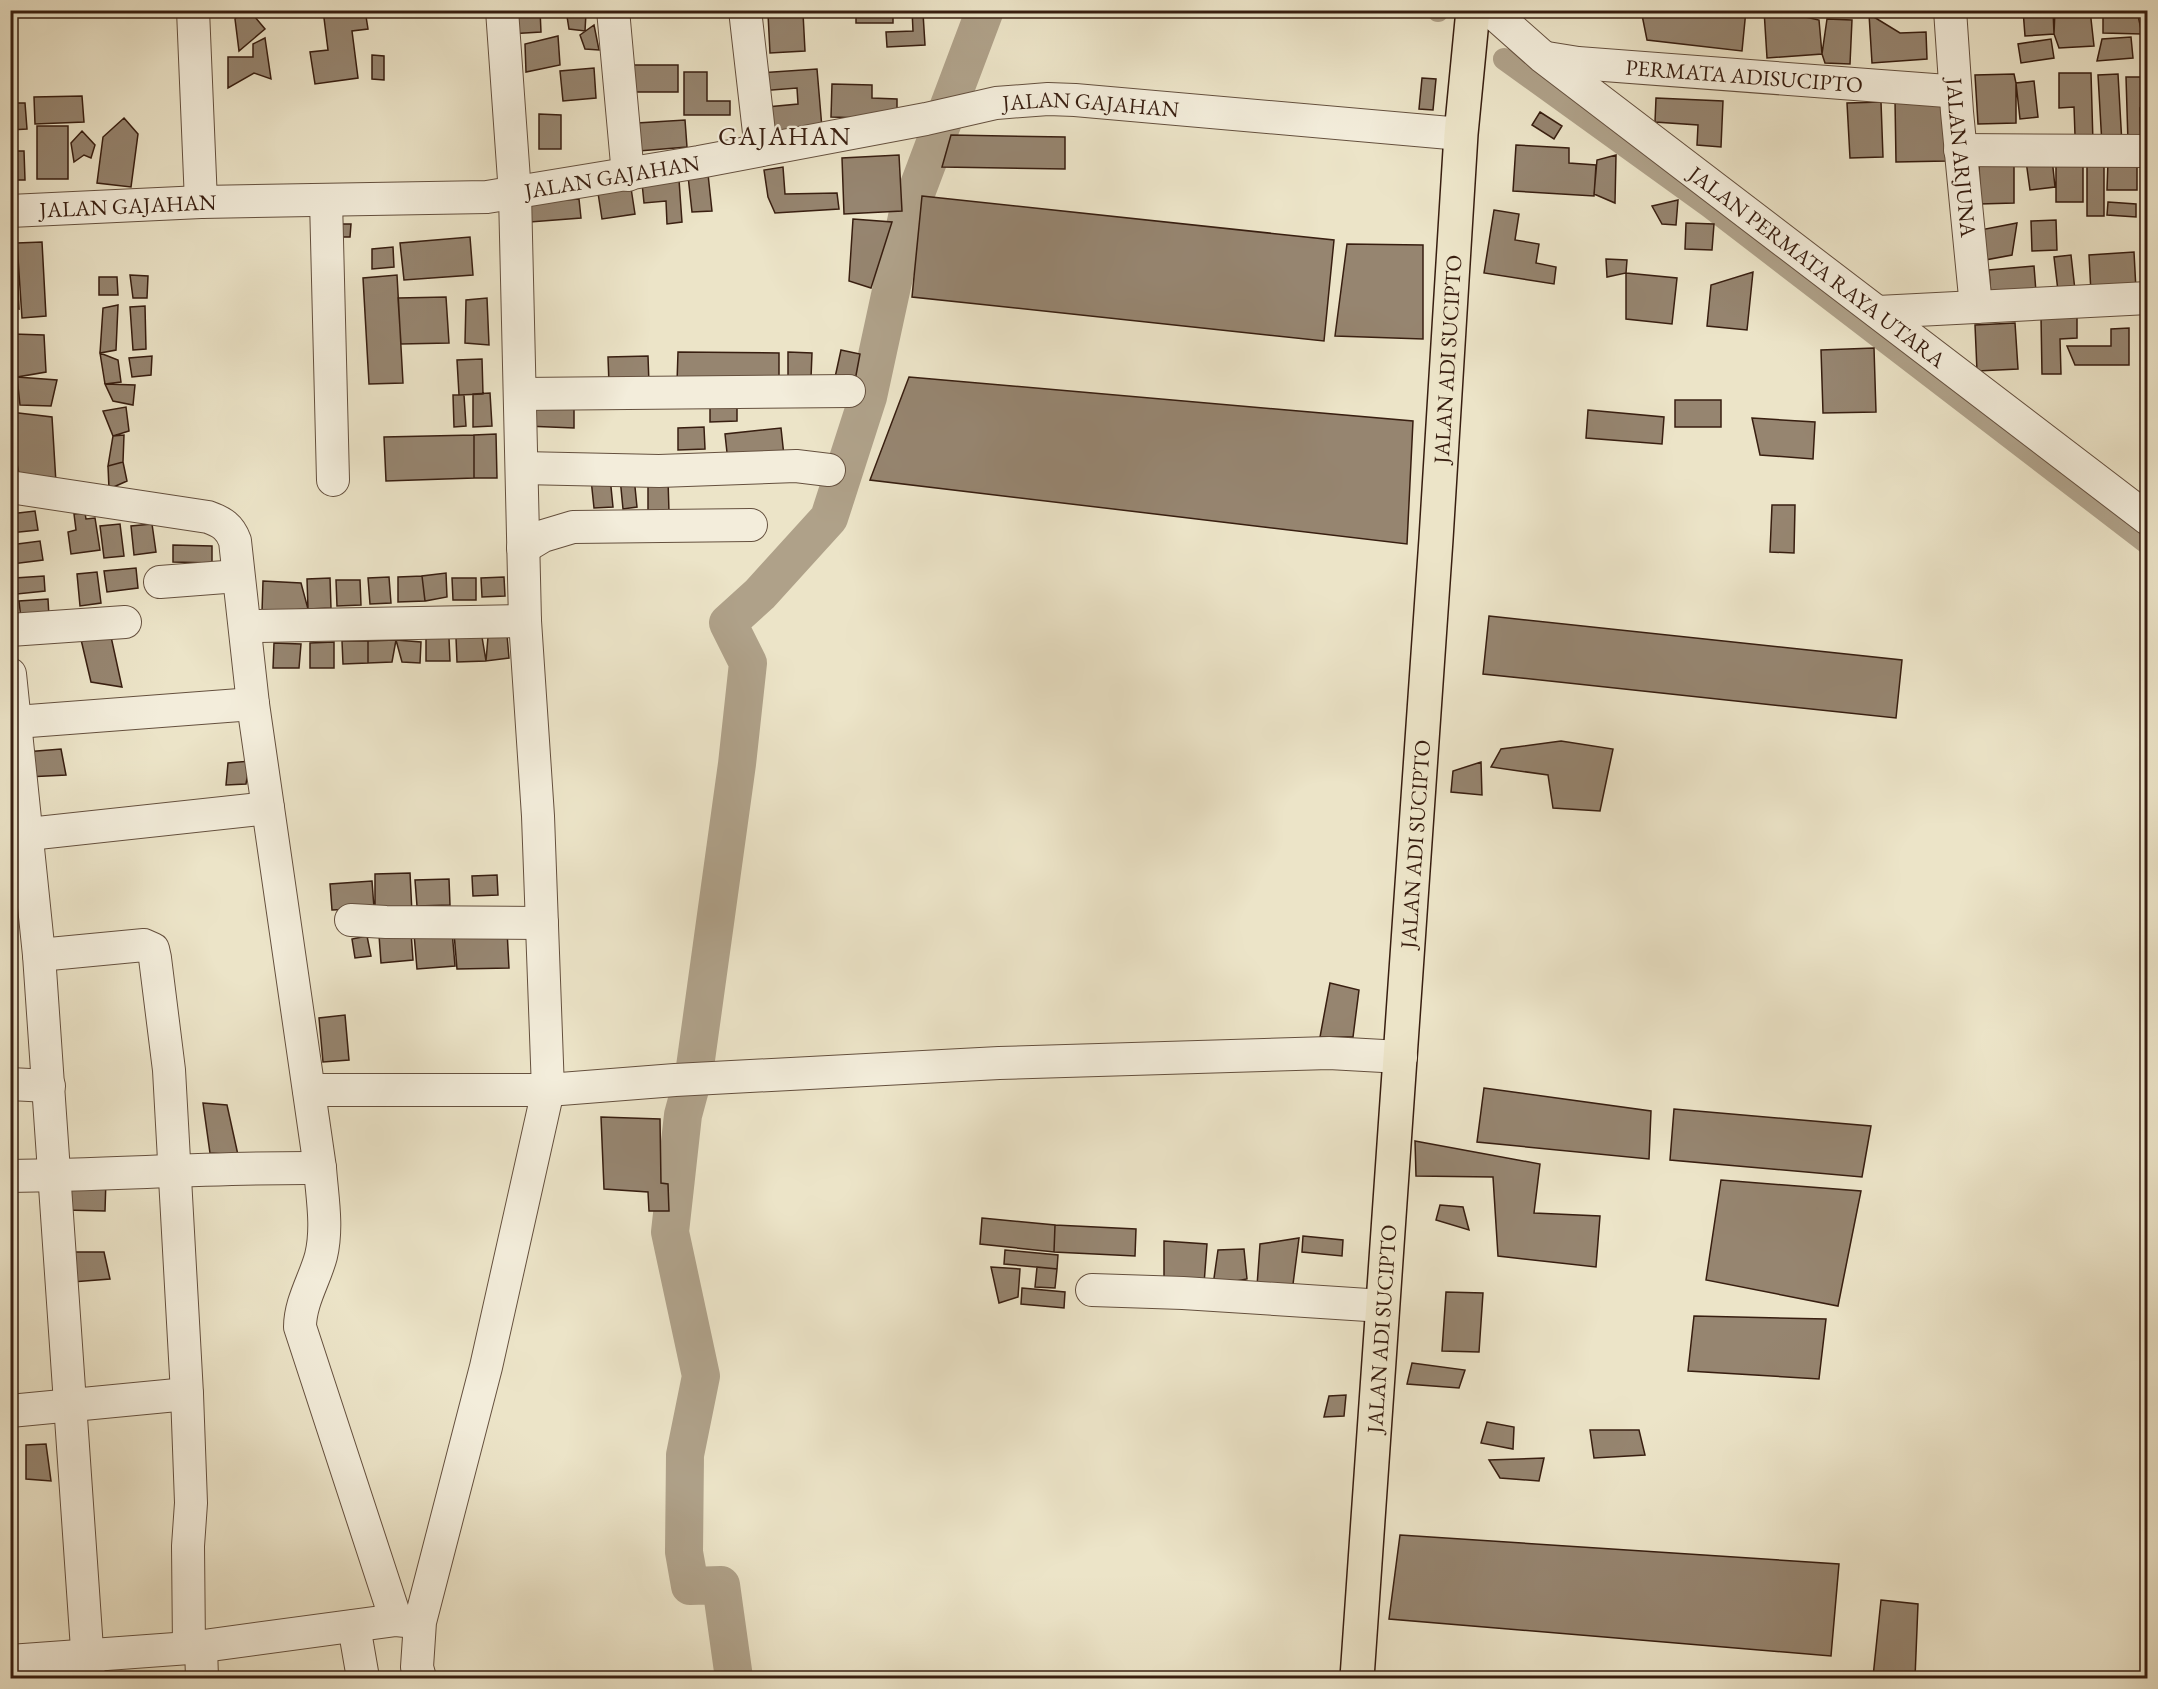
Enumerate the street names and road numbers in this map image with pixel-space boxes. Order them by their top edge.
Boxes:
street label: PERMATA ADISUCIPTO [1624,52,1864,99]
street label: JALAN ARJUNA [1940,75,1984,239]
street label: JALAN GAJAHAN [999,84,1181,124]
street label: JALAN GAJAHAN [520,148,702,205]
street label: JALAN PERMATA RAYA UTARA [1681,158,1952,374]
street label: JALAN GAJAHAN [37,187,217,224]
street label: JALAN ADI SUCIPTO [1426,254,1468,466]
street label: JALAN ADI SUCIPTO [1393,739,1437,951]
street label: JALAN ADI SUCIPTO [1359,1223,1403,1436]

